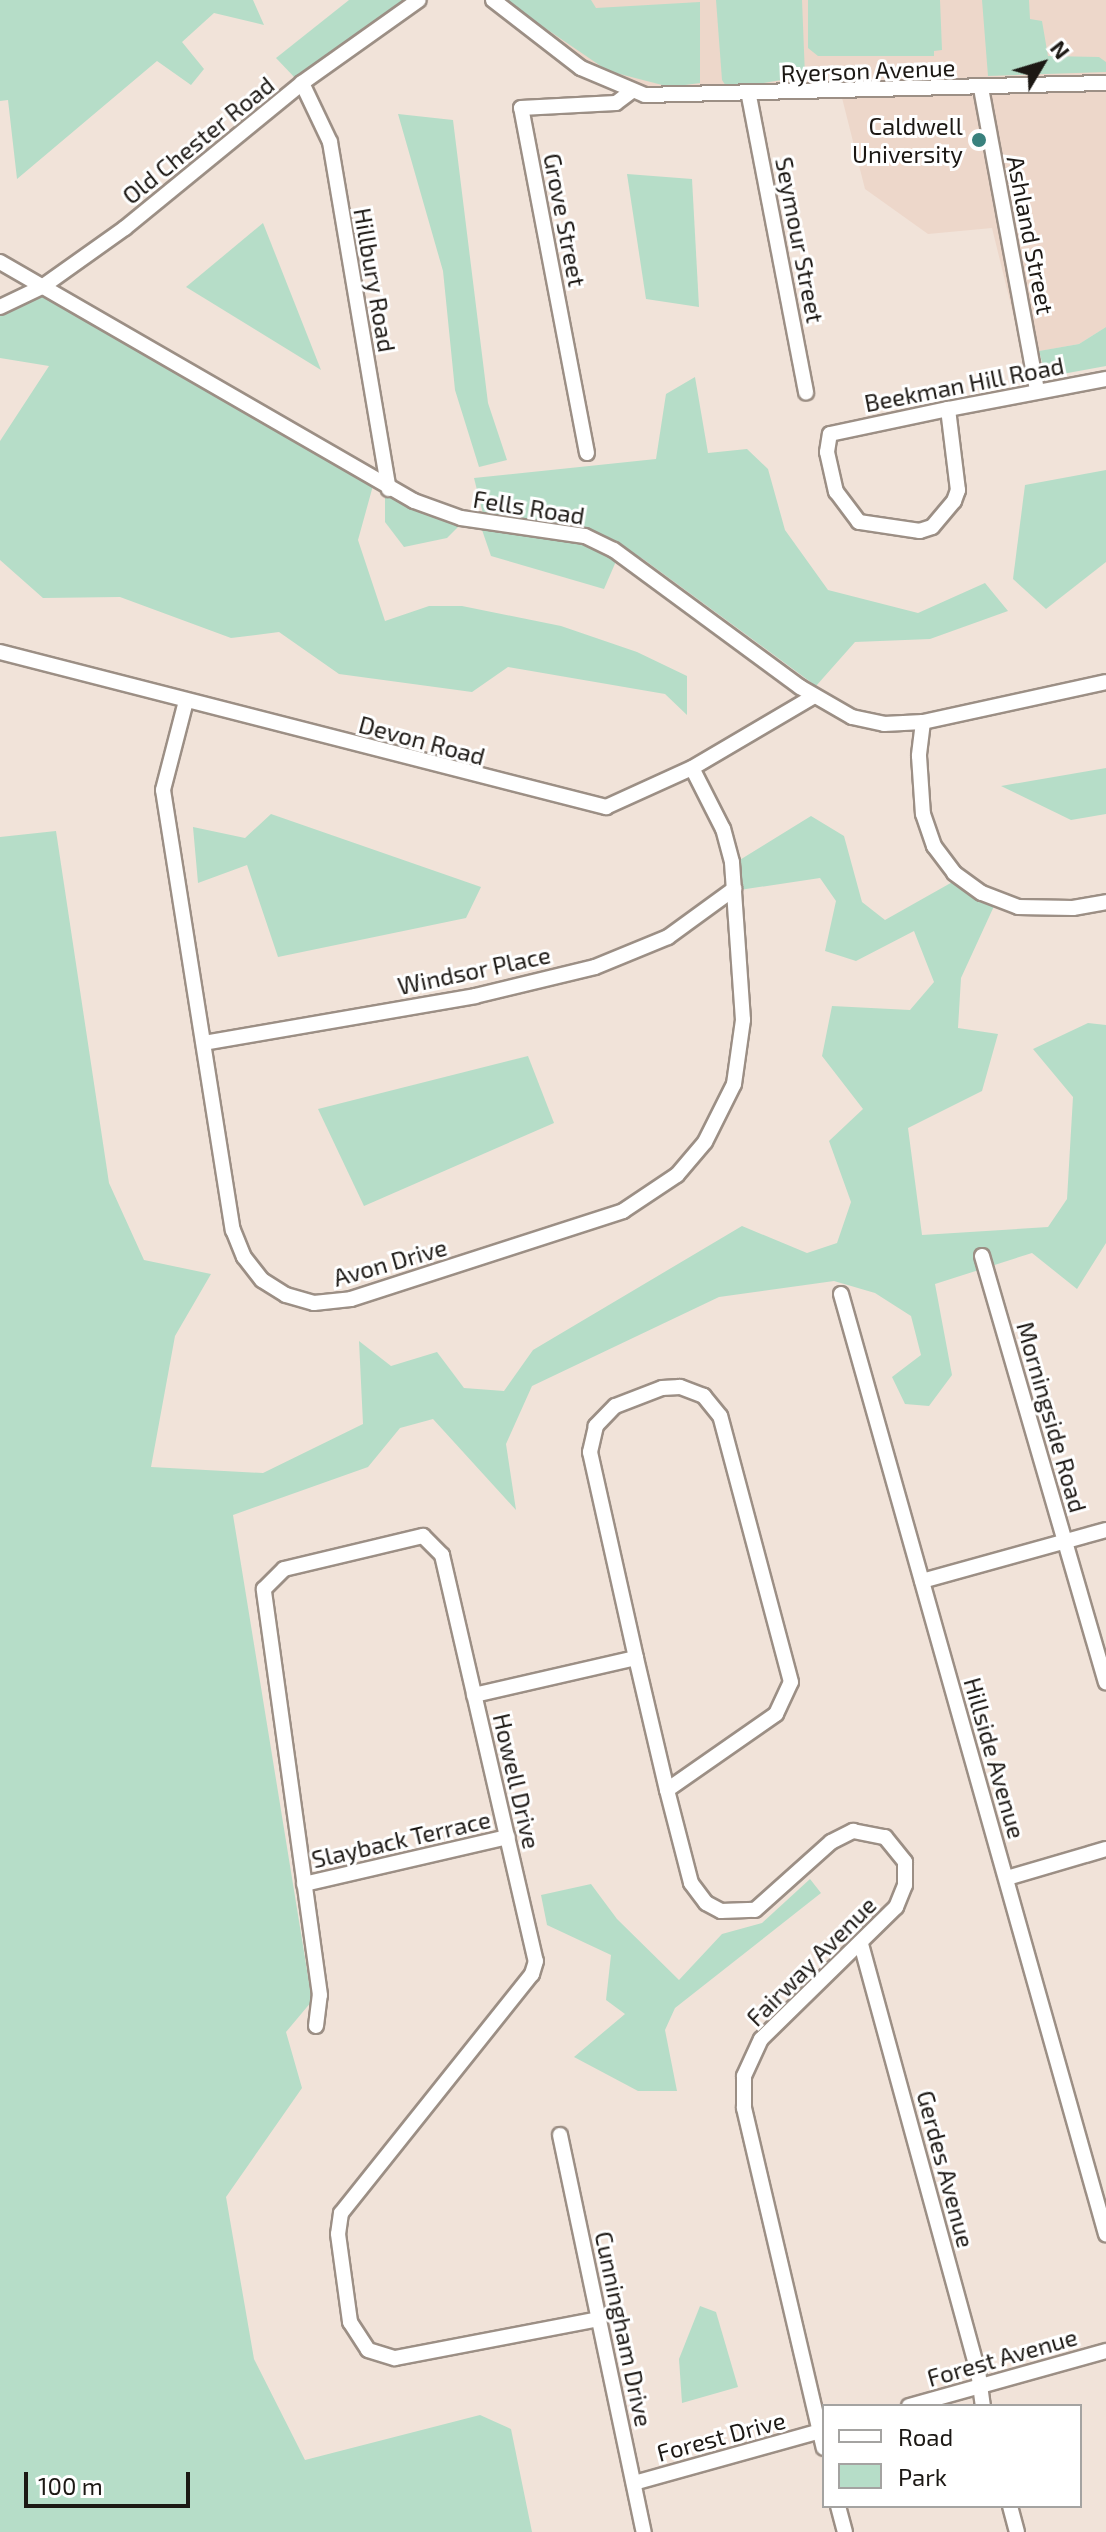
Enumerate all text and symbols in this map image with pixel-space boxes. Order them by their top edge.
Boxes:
north arrow [1002,24,1082,104]
text: N [1046,35,1076,63]
street label: Ryerson Avenue [780,53,956,87]
street label: Old Chester Road [116,70,280,210]
place label: Caldwell University [852,112,963,168]
marker: Caldwell University [970,131,988,149]
street label: Grove Street [538,151,592,289]
street label: Ashland Street [1001,153,1061,317]
street label: Seymour Street [770,154,830,326]
street label: Hillbury Road [348,205,402,355]
street label: Beekman Hill Road [862,350,1066,418]
street label: Fells Road [471,484,587,530]
street label: Devon Road [356,709,488,771]
street label: Windsor Place [395,940,553,1000]
street label: Avon Drive [330,1232,450,1292]
street label: Morningside Road [1011,1318,1093,1516]
street label: Hillside Avenue [958,1674,1032,1842]
street label: Howell Drive [487,1710,547,1852]
street label: Slayback Terrace [308,1804,494,1874]
street label: Fairway Avenue [740,1890,882,2032]
street label: Gerdes Avenue [911,2087,981,2251]
street label: Cunningham Drive [589,2229,659,2429]
street label: Forest Avenue [923,2322,1081,2392]
legend [822,2404,1082,2508]
street label: Forest Drive [653,2405,789,2467]
text: Road [898,2422,953,2451]
scale bar [28,2456,194,2506]
text: Park [898,2462,947,2491]
text: 100 m [38,2471,103,2500]

